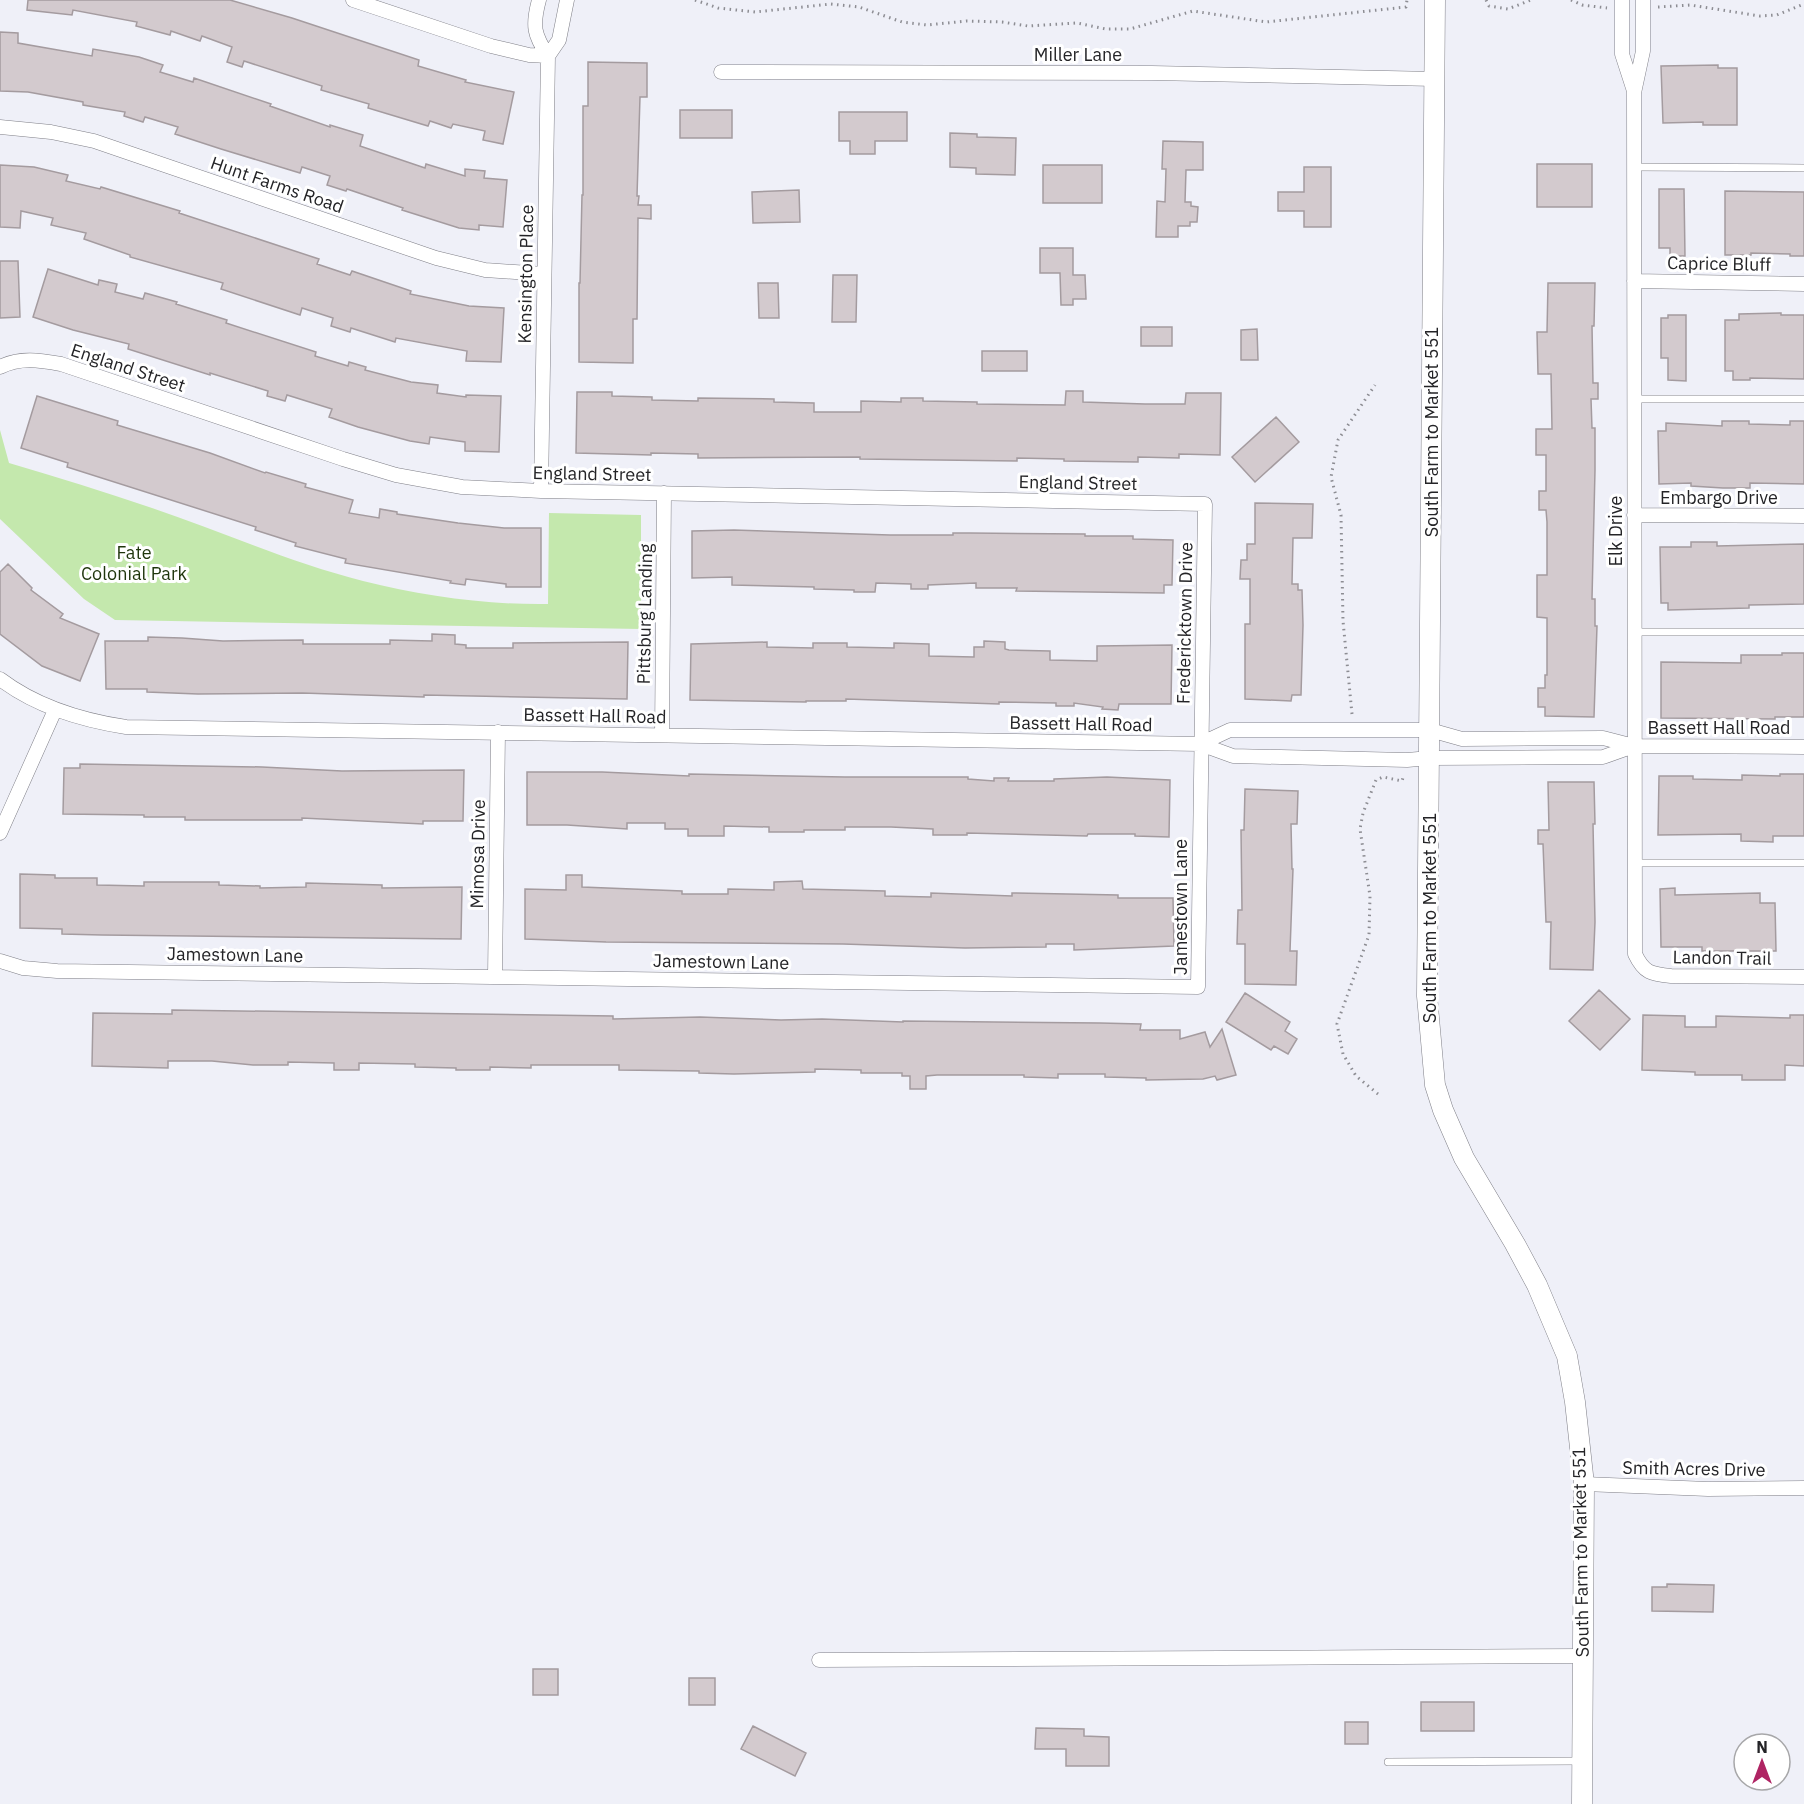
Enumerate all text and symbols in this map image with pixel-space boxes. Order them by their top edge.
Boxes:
street label: Miller Lane [1034,43,1122,66]
street label: Hunt Farms Road [208,151,347,218]
street label: Kensington Place [513,204,538,344]
street label: Caprice Bluff [1667,251,1771,276]
street label: South Farm to Market 551 [1420,327,1443,537]
street label: England Street [68,338,188,397]
street label: England Street [532,461,652,486]
street label: England Street [1018,470,1138,495]
street label: Embargo Drive [1660,486,1778,509]
street label: Elk Drive [1604,495,1627,566]
park label: Fate Colonial Park [81,541,188,585]
street label: Fredericktown Drive [1172,542,1197,704]
street label: Pittsburg Landing [632,543,657,685]
street label: Bassett Hall Road [523,703,667,728]
street label: Bassett Hall Road [1009,711,1153,736]
street label: Bassett Hall Road [1647,716,1791,739]
street label: Mimosa Drive [465,799,490,909]
street label: South Farm to Market 551 [1418,813,1441,1023]
street label: Jamestown Lane [1169,839,1192,975]
street label: Jamestown Lane [167,942,303,967]
street label: Landon Trail [1672,945,1772,970]
street label: Jamestown Lane [653,949,789,974]
street label: South Farm to Market 551 [1567,1447,1594,1657]
street label: Smith Acres Drive [1622,1456,1766,1481]
north arrow [1732,1732,1792,1792]
text: N [1756,1737,1768,1757]

